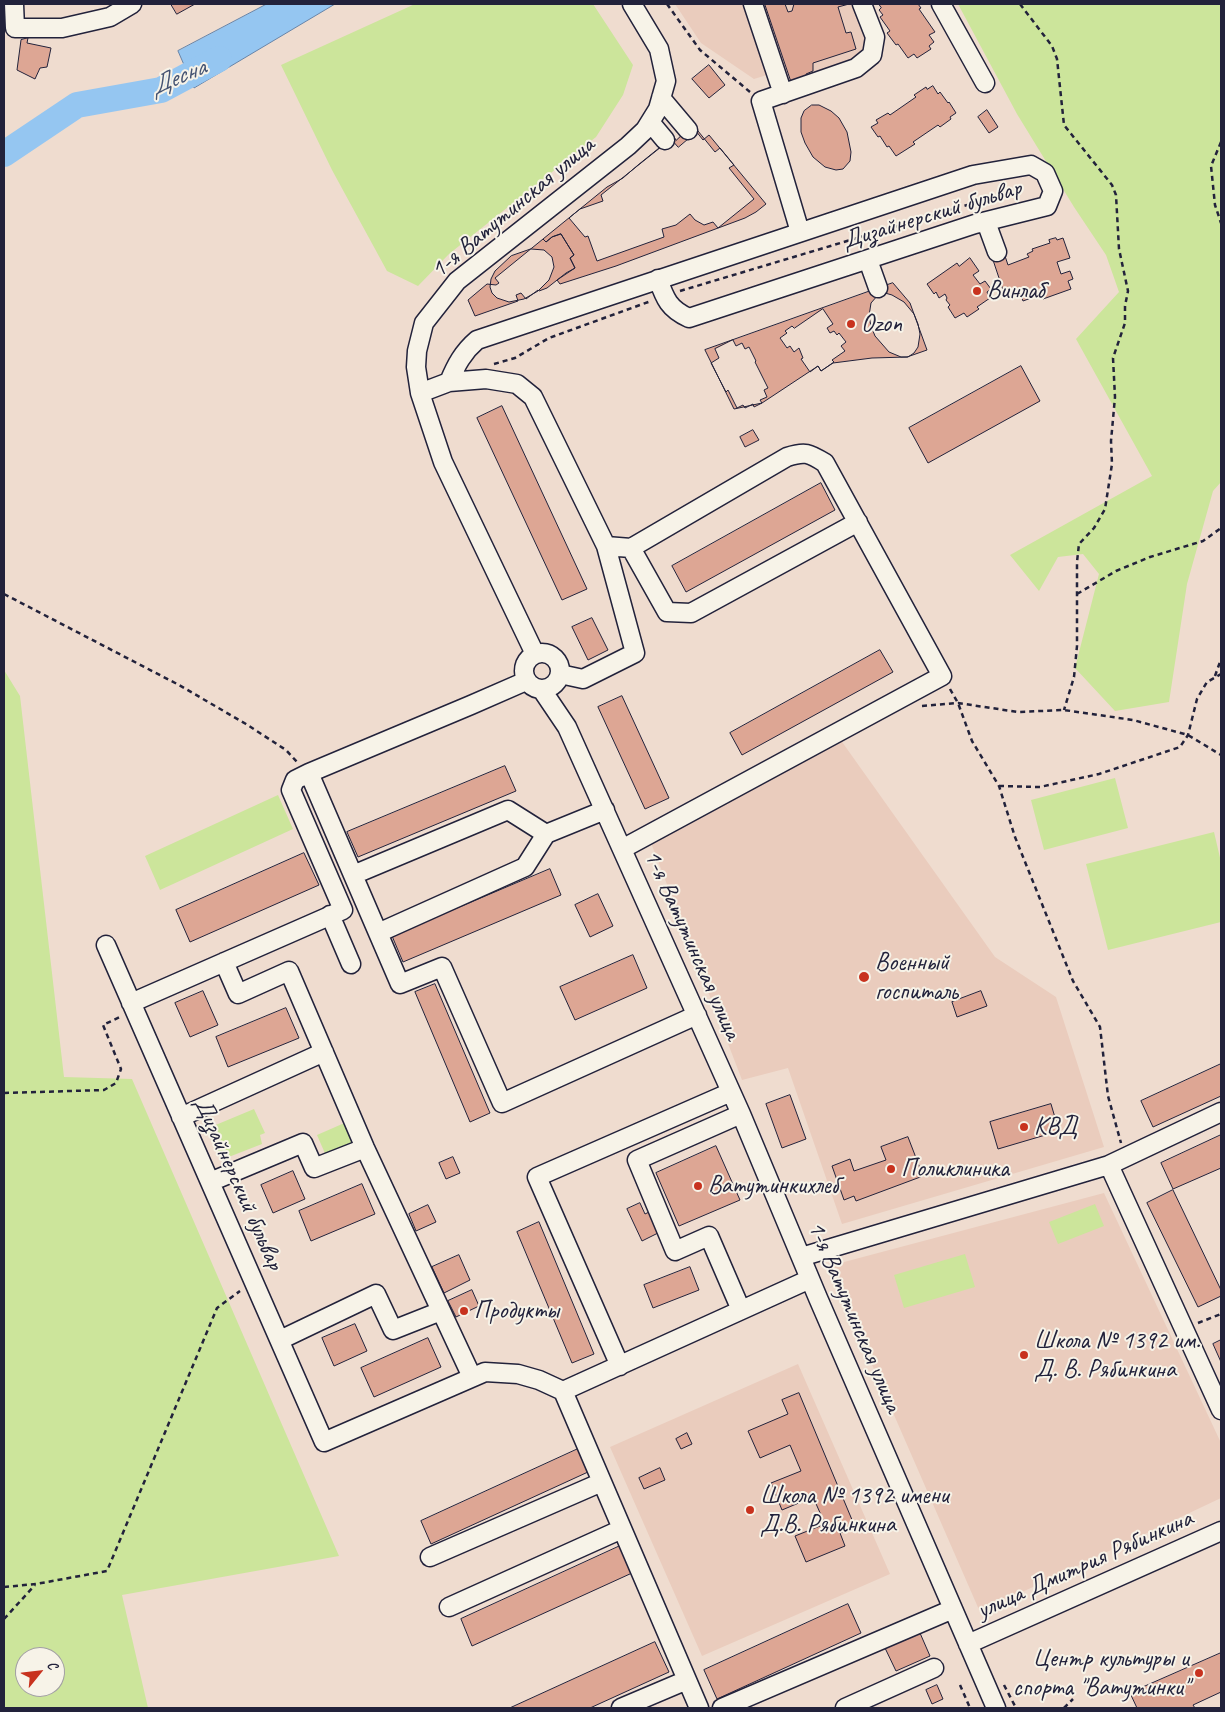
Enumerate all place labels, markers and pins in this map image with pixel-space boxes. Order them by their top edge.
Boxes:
place label: Винлаб [987,276,1044,306]
marker: Винлаб [971,285,983,297]
place label: Ozon [861,309,902,339]
marker: Ozon [845,318,857,330]
place label: Военный госпиталь [875,948,958,1007]
marker: Военный госпиталь [857,970,871,984]
place label: КВД [1034,1112,1077,1142]
marker: КВД [1018,1121,1030,1133]
place label: Поликлиника [901,1154,1009,1184]
marker: Поликлиника [885,1163,897,1175]
place label: Ватутинкихлеб [708,1171,838,1201]
marker: Ватутинкихлеб [692,1180,704,1192]
place label: Продукты [474,1296,559,1326]
marker: Продукты [458,1305,470,1317]
place label: Школа № 1392 им. Д. В. Рябинкина [1034,1326,1200,1385]
marker: Школа № 1392 им. Д. В. Рябинкина [1018,1349,1030,1361]
place label: Школа № 1392 имени Д.В. Рябинкина [760,1481,948,1540]
marker: Школа № 1392 имени Д.В. Рябинкина [744,1504,756,1516]
place label: Центр культуры и спорта "Ватутинки" [1013,1644,1189,1703]
marker: Центр культуры и спорта "Ватутинки" [1193,1667,1205,1679]

